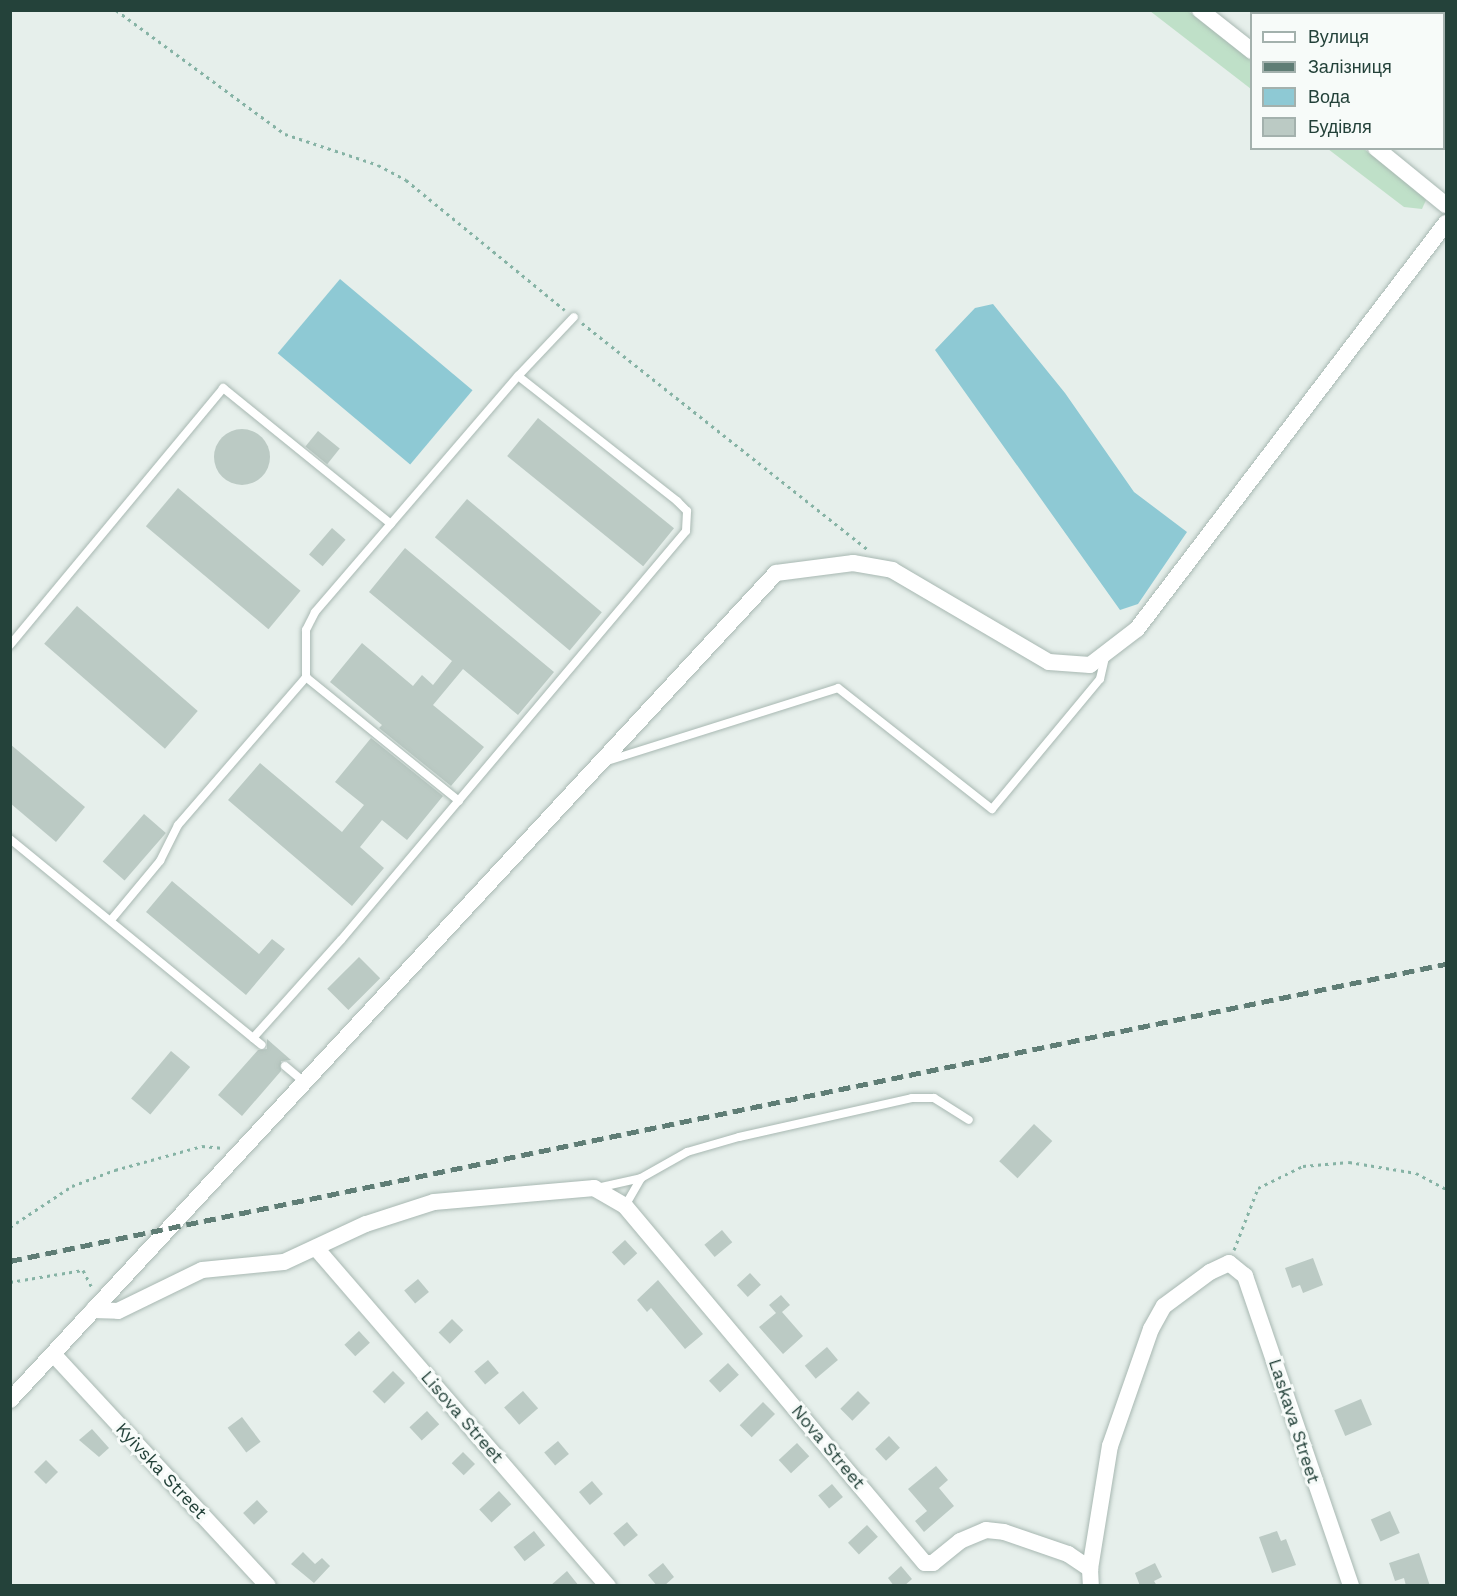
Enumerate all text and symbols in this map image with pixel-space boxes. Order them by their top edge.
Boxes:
legend [1250,12,1445,150]
text: Вулиця [1308,26,1369,47]
text: Залізниця [1308,56,1392,77]
text: Вода [1308,86,1350,107]
text: Будівля [1308,116,1372,137]
street label: Laskava Street [1264,1356,1324,1486]
street label: Lisova Street [416,1366,508,1468]
street label: Nova Street [786,1400,870,1494]
street label: Kyivska Street [111,1418,211,1524]

